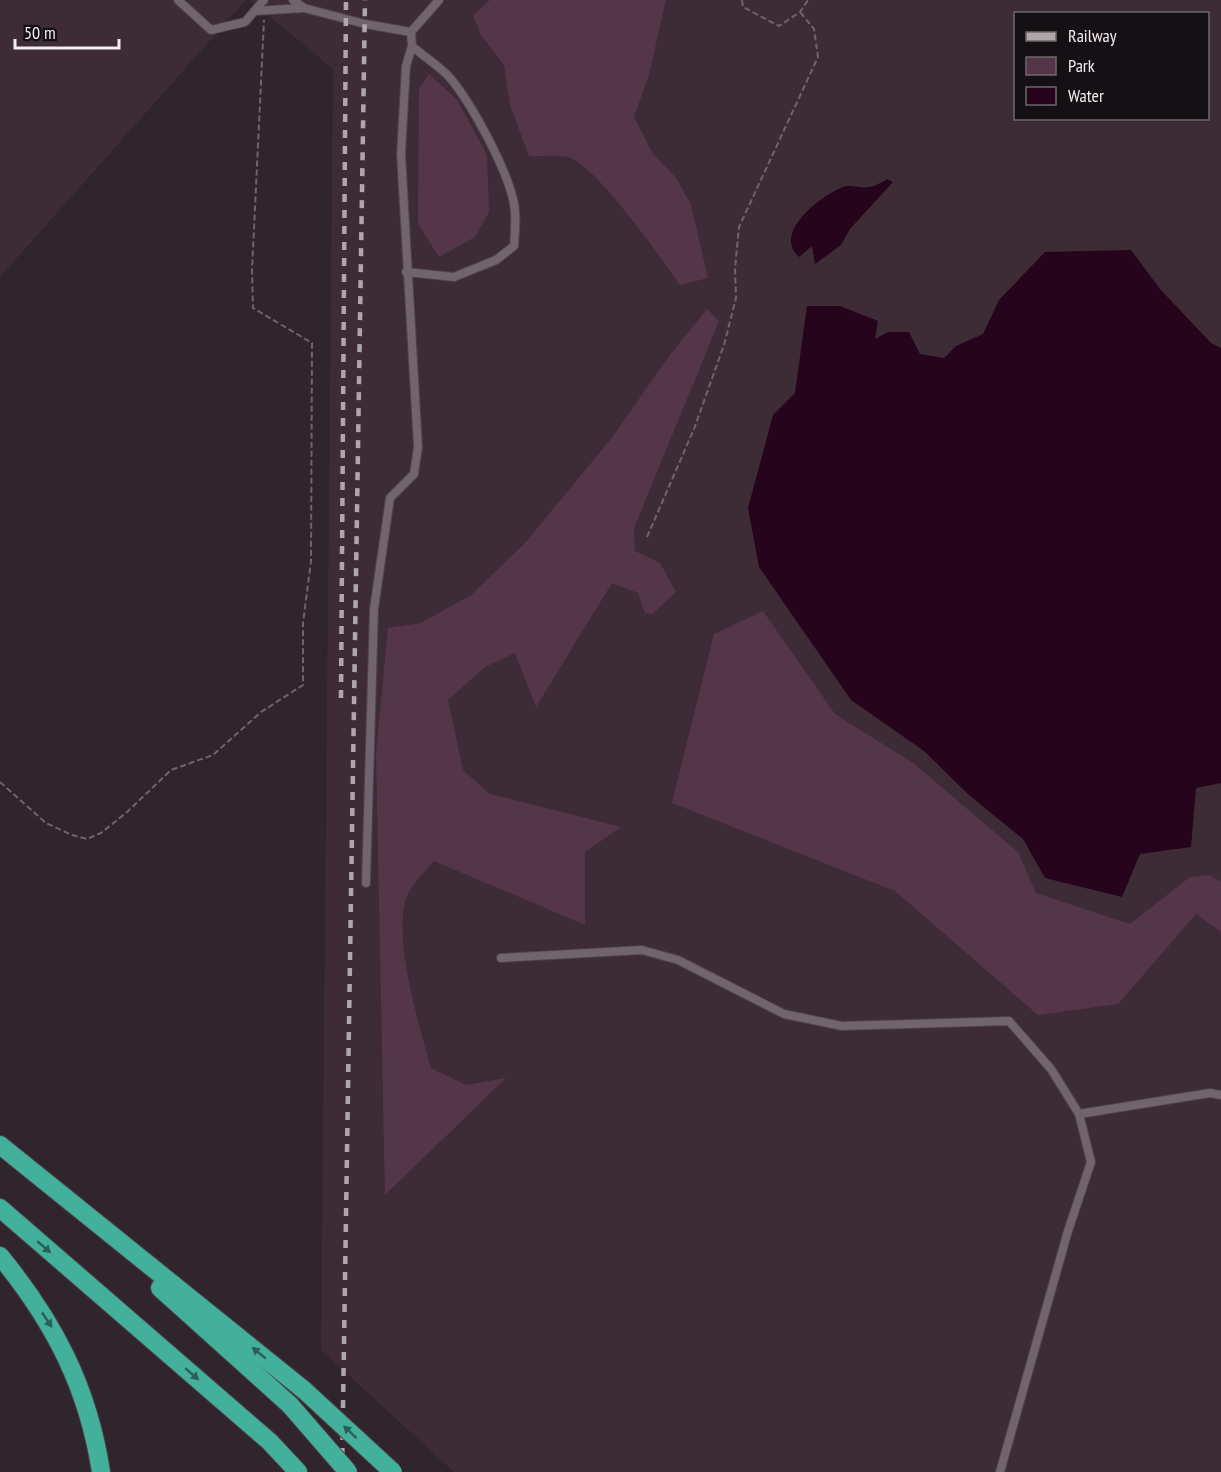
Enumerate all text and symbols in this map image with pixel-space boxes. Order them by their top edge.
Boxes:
scale bar [15,12,118,50]
legend [1014,12,1209,120]
text: 50 m [24,21,56,44]
text: Railway [1068,24,1117,47]
text: Park [1068,54,1095,77]
text: Water [1068,84,1104,107]
one-way arrow [36,1240,52,1253]
one-way arrow [41,1311,53,1327]
one-way arrow [251,1347,266,1359]
one-way arrow [184,1367,199,1381]
one-way arrow [343,1425,358,1439]

